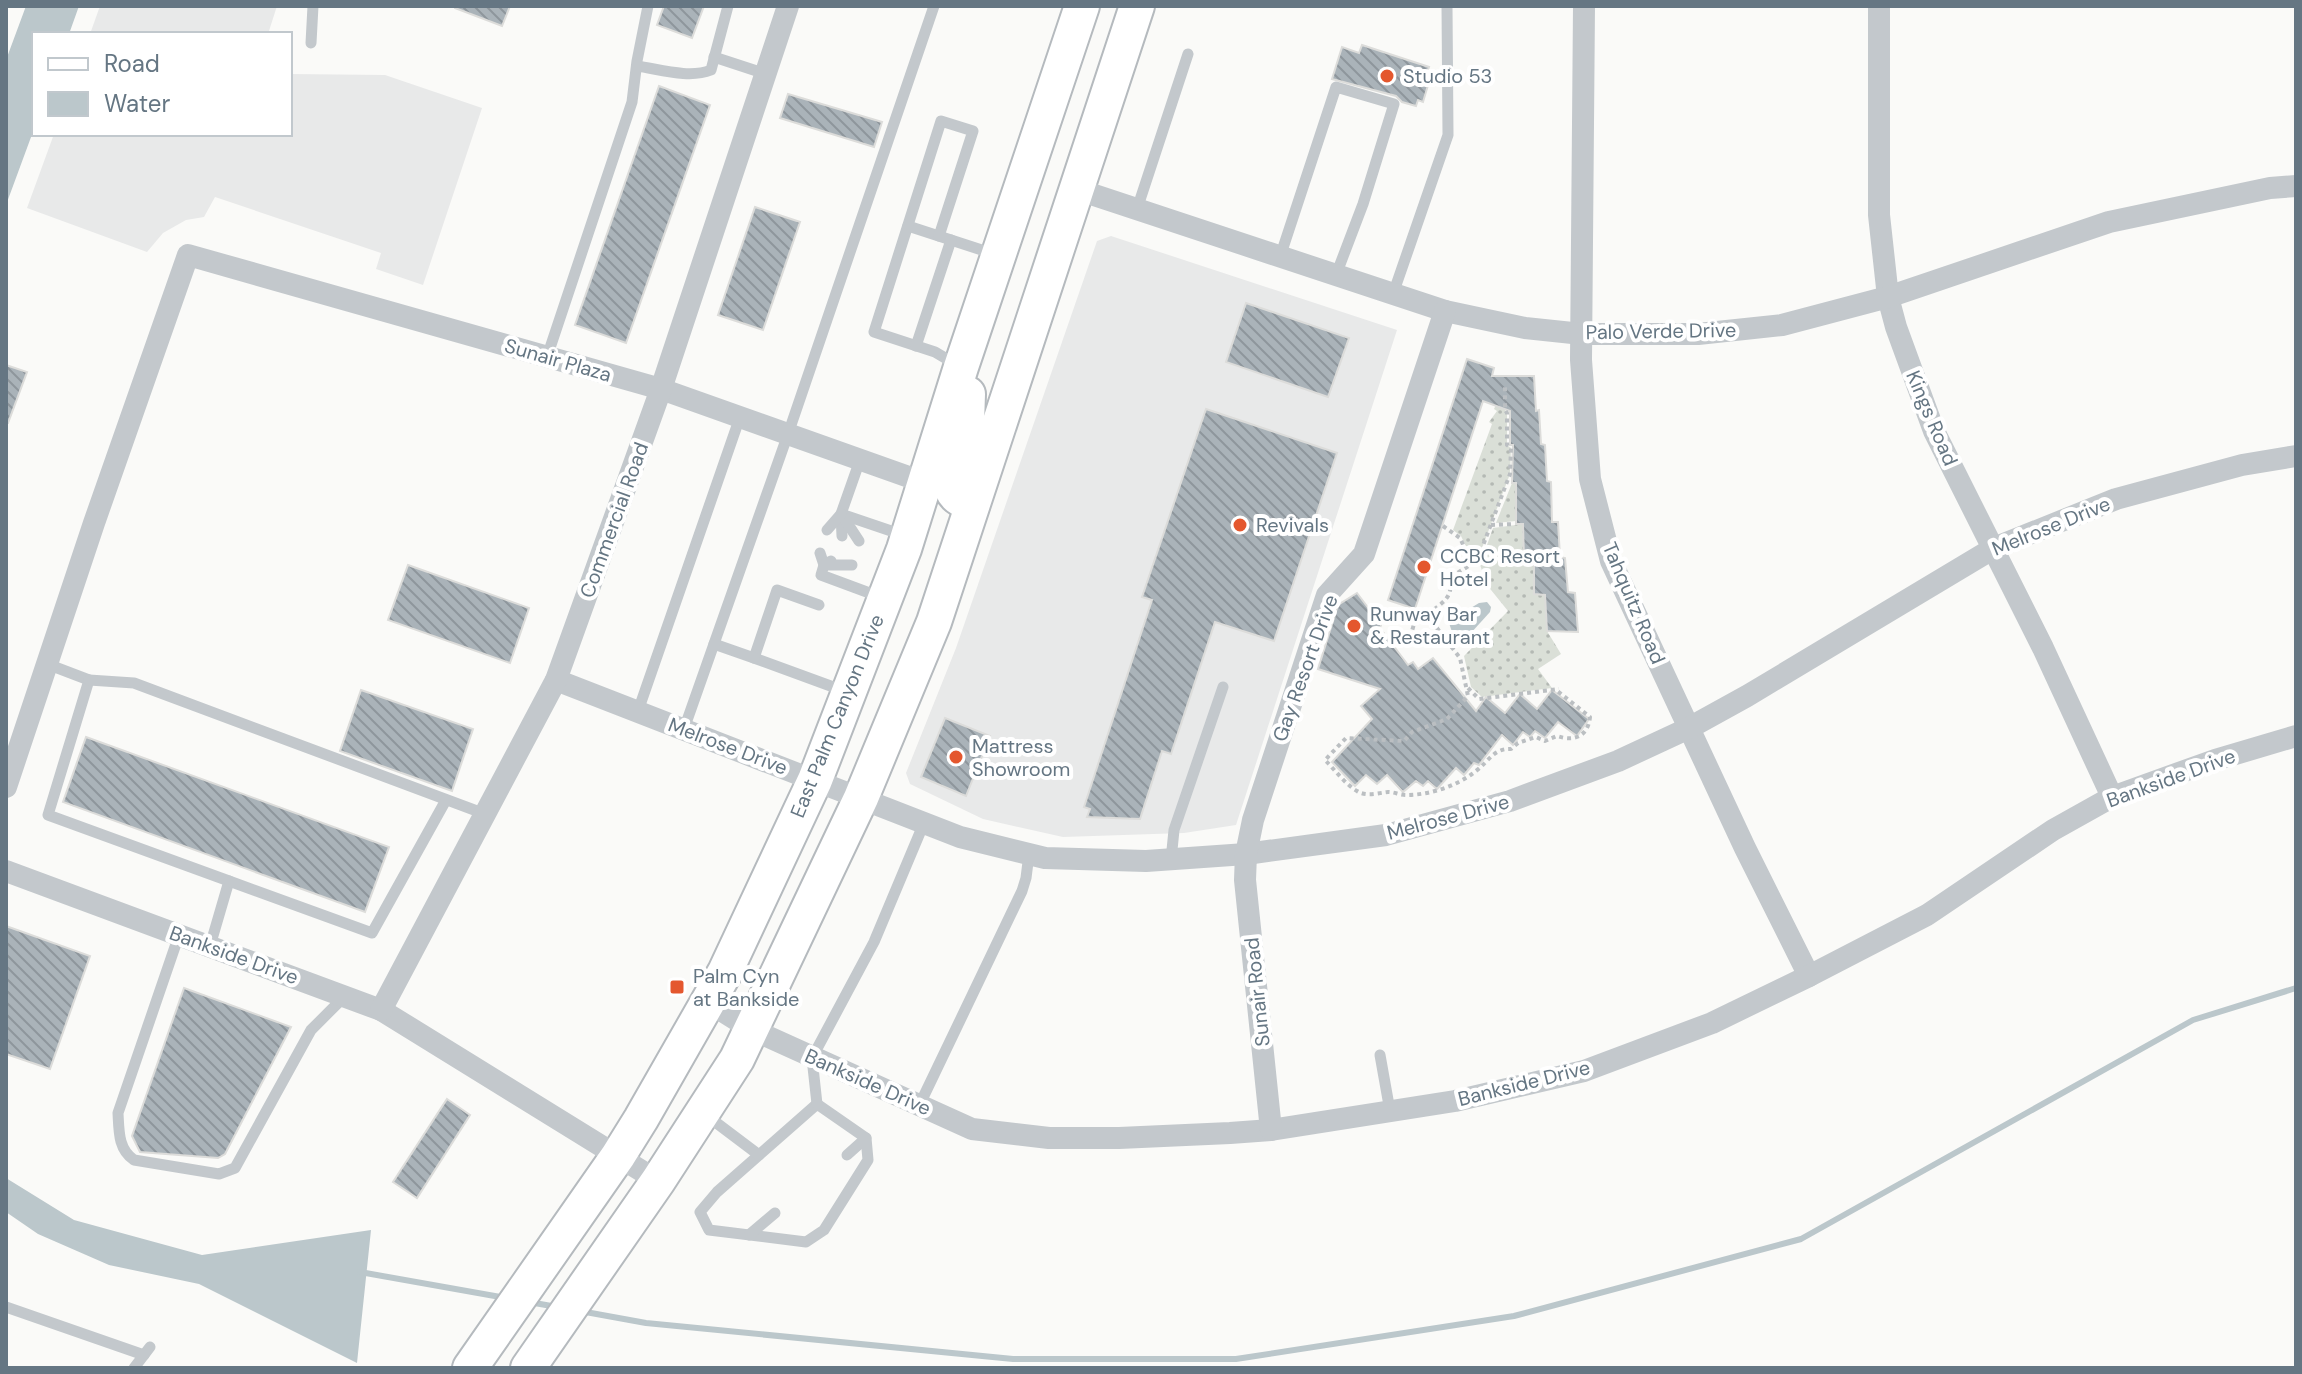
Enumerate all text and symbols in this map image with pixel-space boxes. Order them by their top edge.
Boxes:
legend [32,32,292,136]
text: Road [104,48,160,79]
place label: Studio 53 [1403,63,1492,89]
marker: Studio 53 [1378,67,1396,85]
text: Water [104,88,170,119]
street label: Palo Verde Drive [1585,317,1737,345]
street label: Sunair Plaza [502,332,614,388]
street label: Kings Road [1900,366,1964,470]
street label: Commercial Road [574,439,654,601]
street label: Melrose Drive [1988,490,2114,562]
place label: Revivals [1256,512,1329,538]
marker: Revivals [1231,516,1249,534]
street label: Tahquitz Road [1597,538,1671,668]
place label: CCBC Resort Hotel [1440,543,1560,592]
marker: CCBC Resort Hotel [1415,558,1433,576]
street label: Gay Resort Drive [1266,591,1344,745]
place label: Runway Bar & Restaurant [1370,601,1490,650]
street label: East Palm Canyon Drive [784,610,890,822]
marker: Runway Bar & Restaurant [1345,617,1363,635]
street label: Melrose Drive [665,711,791,781]
place label: Mattress Showroom [972,733,1070,782]
street label: Bankside Drive [2103,743,2239,813]
marker: Mattress Showroom [947,748,965,766]
street label: Melrose Drive [1384,788,1512,846]
street label: Bankside Drive [166,920,302,990]
street label: Sunair Road [1238,936,1276,1048]
place label: Palm Cyn at Bankside [693,963,799,1012]
marker: Palm Cyn at Bankside [668,978,686,996]
street label: Bankside Drive [801,1043,935,1121]
street label: Bankside Drive [1455,1054,1593,1112]

